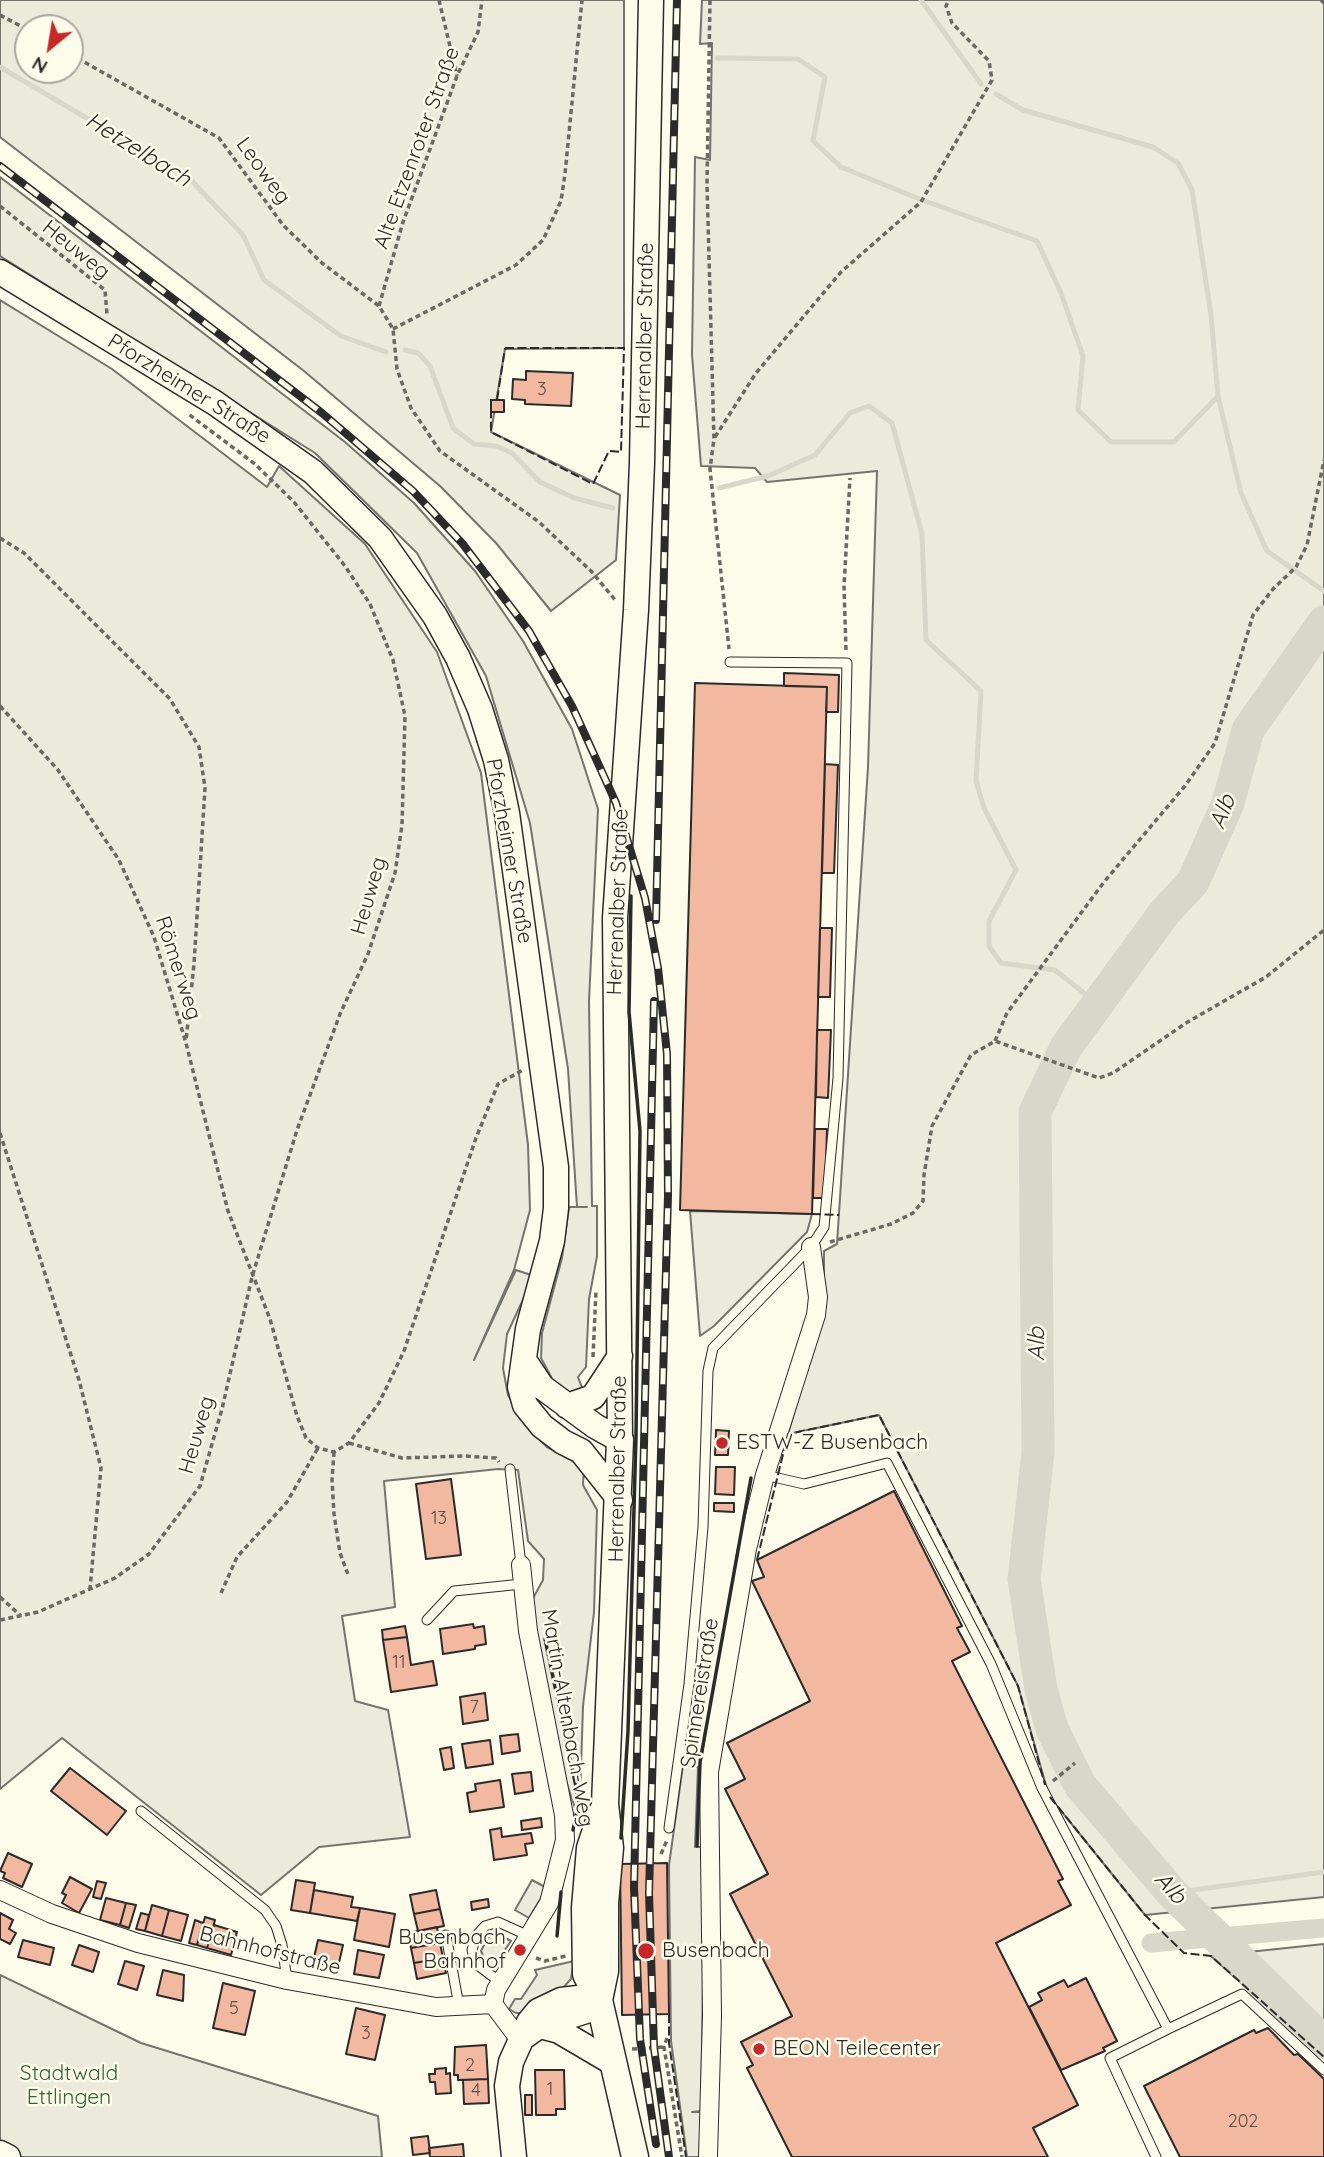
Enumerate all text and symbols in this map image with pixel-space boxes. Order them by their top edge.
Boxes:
north arrow [14,14,84,84]
street label: Alte Etzenroter Straße [369,44,465,252]
text: N [27,52,52,79]
water label: Hetzelbach [80,107,196,193]
street label: Leoweg [230,133,296,209]
street label: Heuweg [37,215,115,285]
street label: Herrenalber Straße [631,242,659,430]
street label: Pforzheimer Straße [103,329,275,449]
house number: 3 [537,379,547,401]
street label: Pforzheimer Straße [480,756,538,946]
water label: Alb [1204,791,1242,833]
street label: Herrenalber Straße [602,808,634,996]
street label: Heuweg [346,854,392,938]
street label: Römerweg [149,913,207,1023]
water label: Alb [1023,1327,1051,1361]
street label: Herrenalber Straße [604,1375,632,1563]
street label: Heuweg [174,1393,220,1477]
place label: ESTW-Z Busenbach [736,1430,928,1456]
marker: ESTW-Z Busenbach [714,1435,730,1451]
house number: 13 [431,1508,447,1530]
street label: Martin-Altenbach-Weg [535,1607,599,1829]
street label: Spinnereistraße [676,1616,724,1770]
house number: 11 [392,1652,406,1674]
house number: 7 [469,1697,479,1719]
water label: Alb [1148,1866,1192,1910]
street label: Bahnhofstraße [197,1921,343,1981]
place label: Busenbach Bahnhof [398,1925,506,1975]
place label: Busenbach [662,1938,770,1964]
marker: Busenbach [636,1941,656,1961]
marker: Busenbach Bahnhof [512,1942,528,1958]
house number: 5 [229,1998,239,2020]
house number: 3 [361,2023,371,2045]
place label: BEON Teilecenter [773,2036,941,2062]
marker: BEON Teilecenter [751,2041,767,2057]
house number: 2 [465,2055,475,2077]
park label: Stadtwald Ettlingen [20,2061,118,2111]
house number: 1 [547,2079,553,2101]
house number: 4 [471,2080,481,2102]
house number: 202 [1228,2111,1258,2133]

